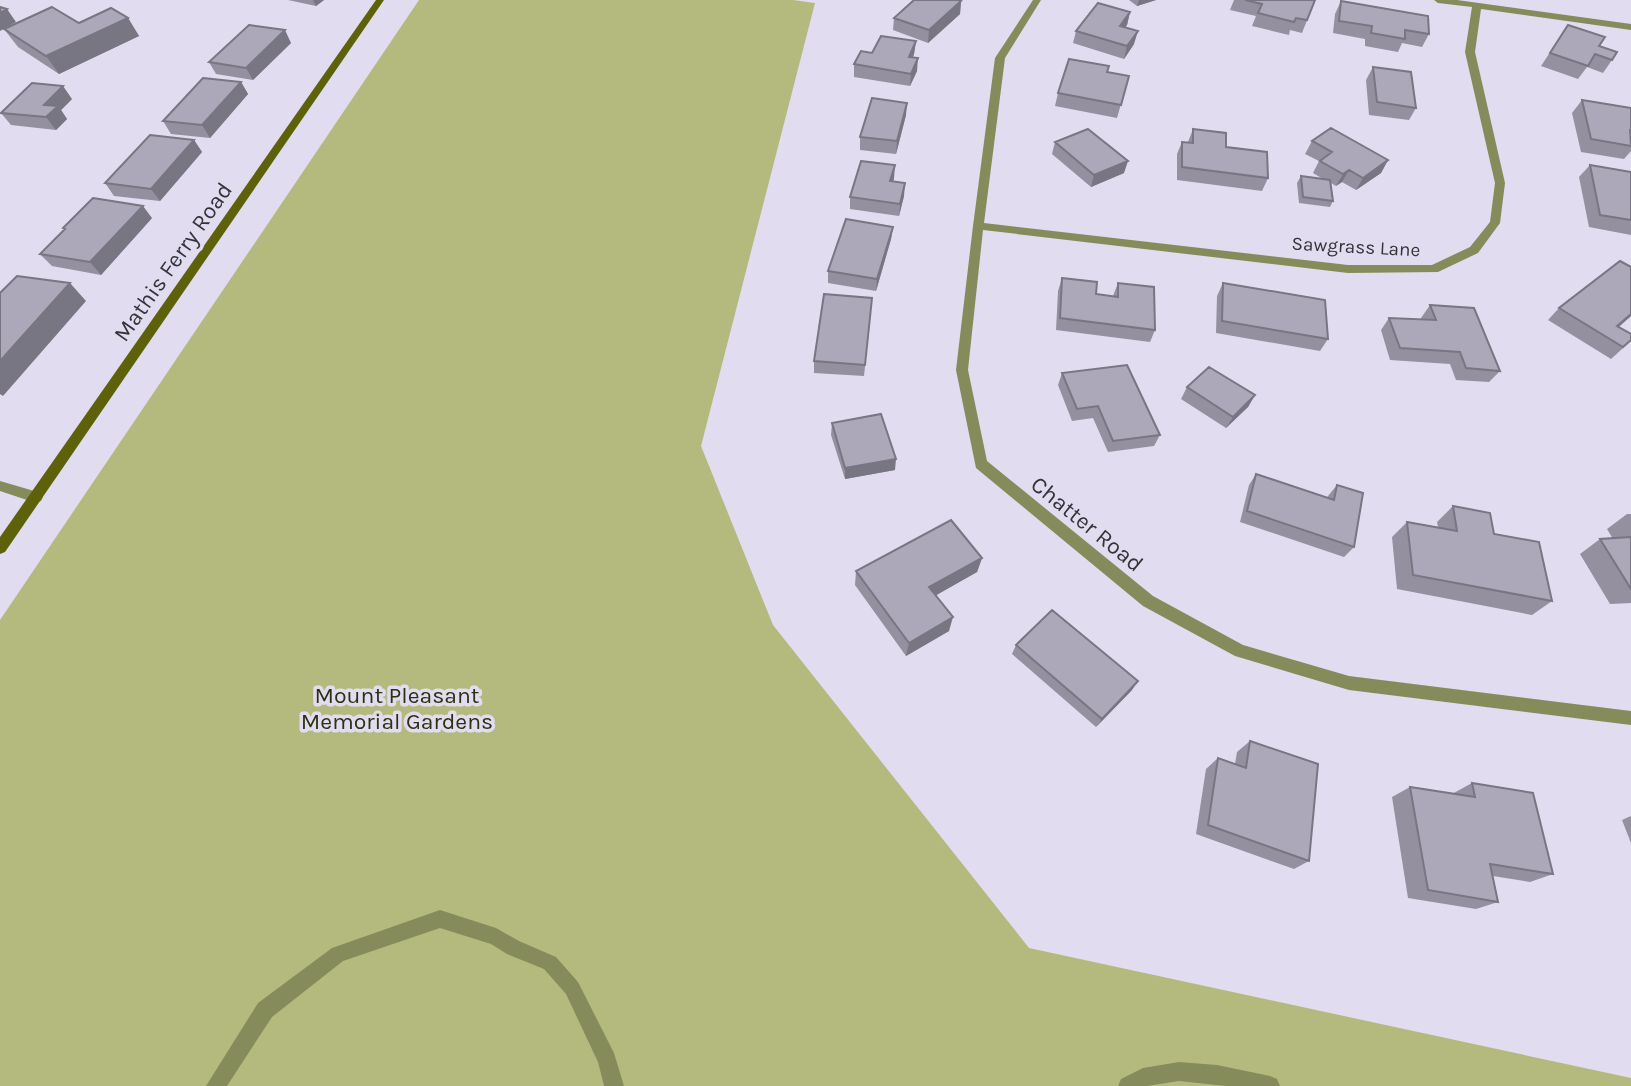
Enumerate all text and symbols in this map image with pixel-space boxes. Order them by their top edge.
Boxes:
street label: Mathis Ferry Road [108,177,238,347]
street label: Sawgrass Lane [1291,233,1421,261]
street label: Chatter Road [1025,471,1149,577]
park label: Mount Pleasant Memorial Gardens [301,682,493,735]

